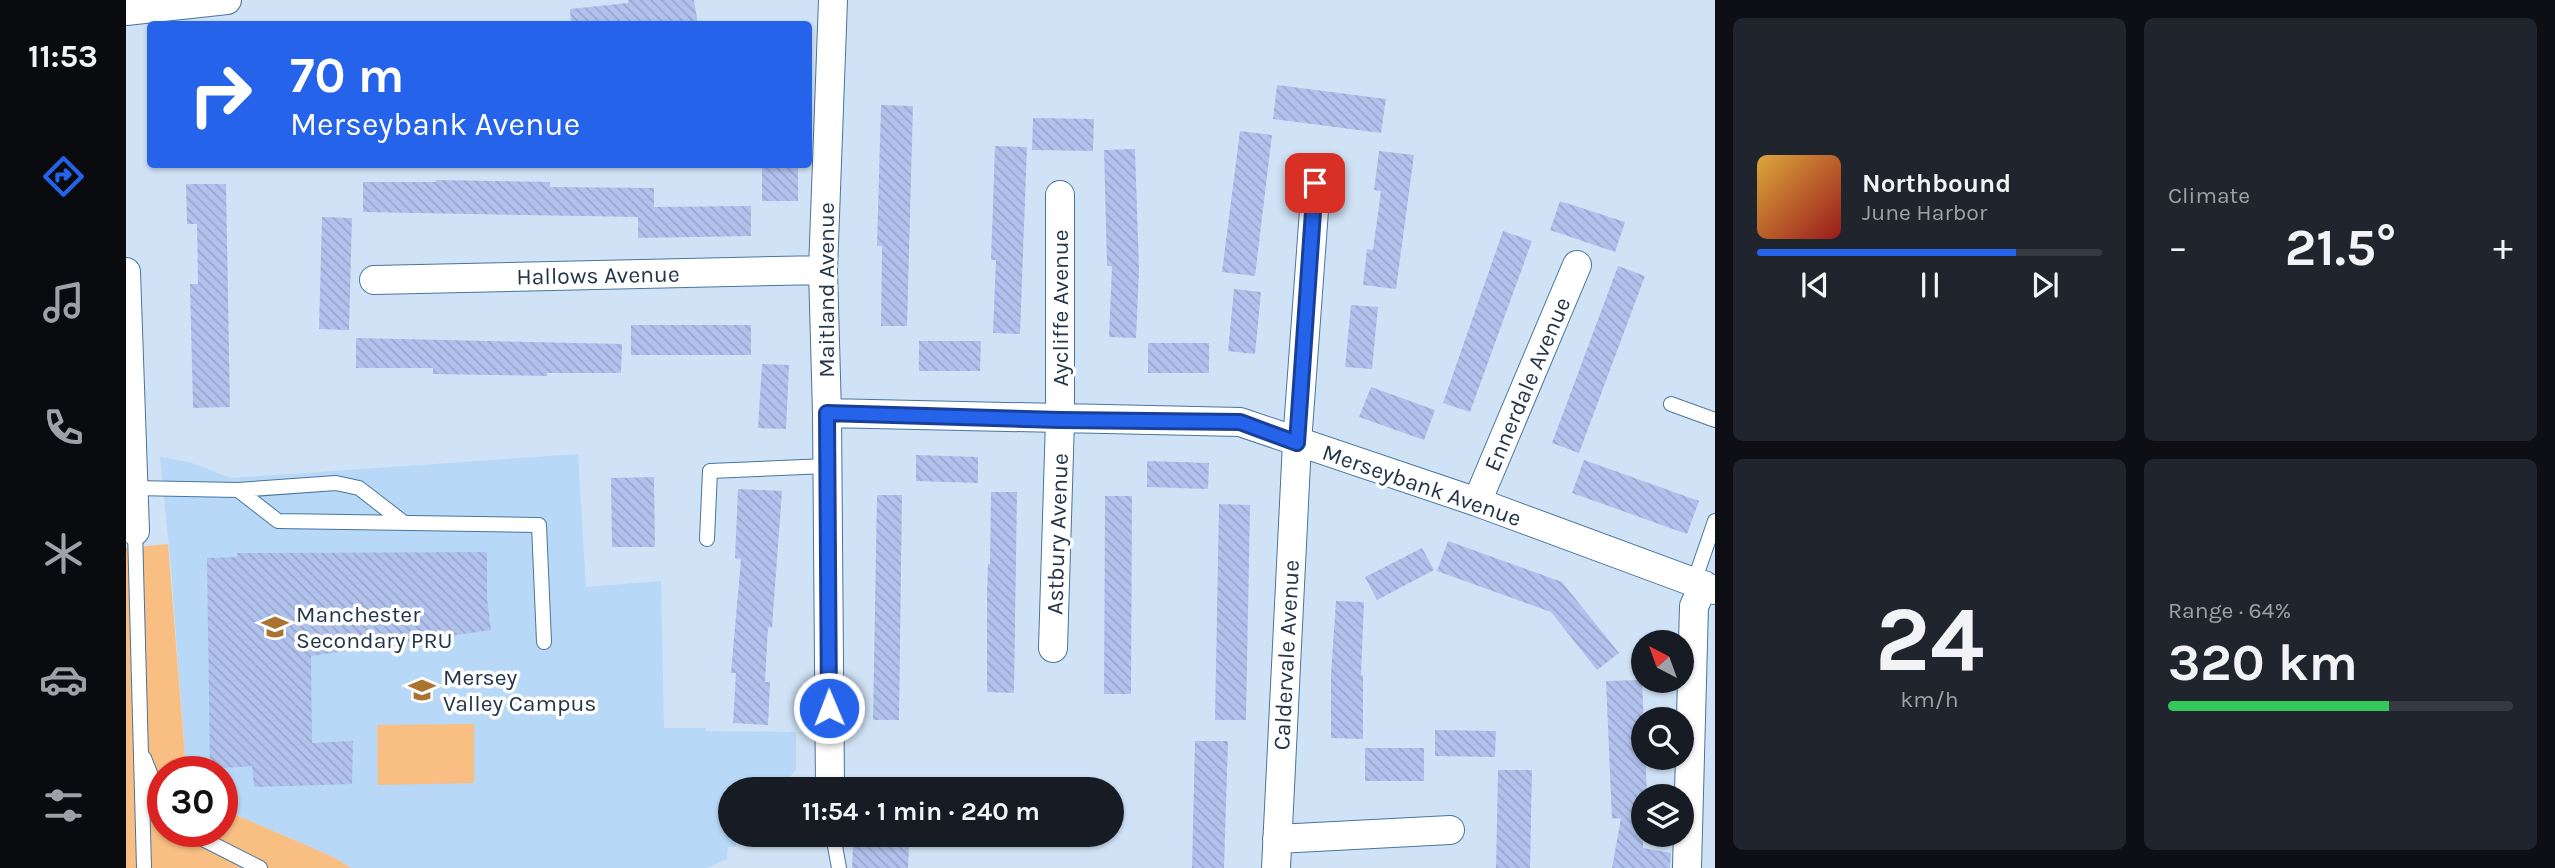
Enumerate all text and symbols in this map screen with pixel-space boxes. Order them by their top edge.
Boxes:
text: 11:53 [28,38,98,75]
text: 70 m [290,47,404,104]
icon: right [175,49,266,140]
text: Merseybank Avenue [290,106,580,143]
icon: directions [39,152,88,201]
pin [1285,153,1345,213]
icon: arrive [1296,164,1334,202]
text: Northbound [1862,168,2011,199]
text: Climate [2168,182,2250,209]
text: June Harbor [1862,199,1987,226]
street label: Maitland Avenue [813,202,840,378]
text: 21.5° [2285,217,2396,278]
text: − [2168,225,2188,270]
text: + [2493,225,2513,270]
street label: Aycliffe Avenue [1047,229,1074,387]
street label: Hallows Avenue [516,261,680,290]
icon: previous [1796,266,1834,304]
icon: pause [1911,266,1949,304]
icon: next [2026,266,2064,304]
icon: music [39,278,88,327]
street label: Ennerdale Avenue [1479,293,1576,475]
icon: phone [39,403,88,452]
street label: Merseybank Avenue [1319,439,1525,532]
street label: Astbury Avenue [1041,453,1074,615]
icon: climate [39,529,88,578]
street label: Caldervale Avenue [1268,559,1305,751]
text: 24 [1875,587,1984,693]
text: Range · 64% [2168,597,2291,624]
place label: Manchester Secondary PRU [296,601,453,654]
school or university icon: Manchester Secondary PRU [260,612,290,642]
north arrow [1631,630,1694,693]
map controls [1631,630,1694,847]
text: 320 km [2168,632,2358,693]
icon: car [39,655,88,704]
place label: Mersey Valley Campus [443,664,596,717]
position arrow [792,671,866,745]
school or university icon: Mersey Valley Campus [407,675,437,705]
text: km/h [1900,686,1959,713]
button: search [1631,707,1694,770]
speed limit sign: 30 [147,756,238,847]
icon: filters [39,781,88,830]
button: layers [1631,784,1694,847]
text: 11:54 · 1 min · 240 m [802,796,1040,827]

